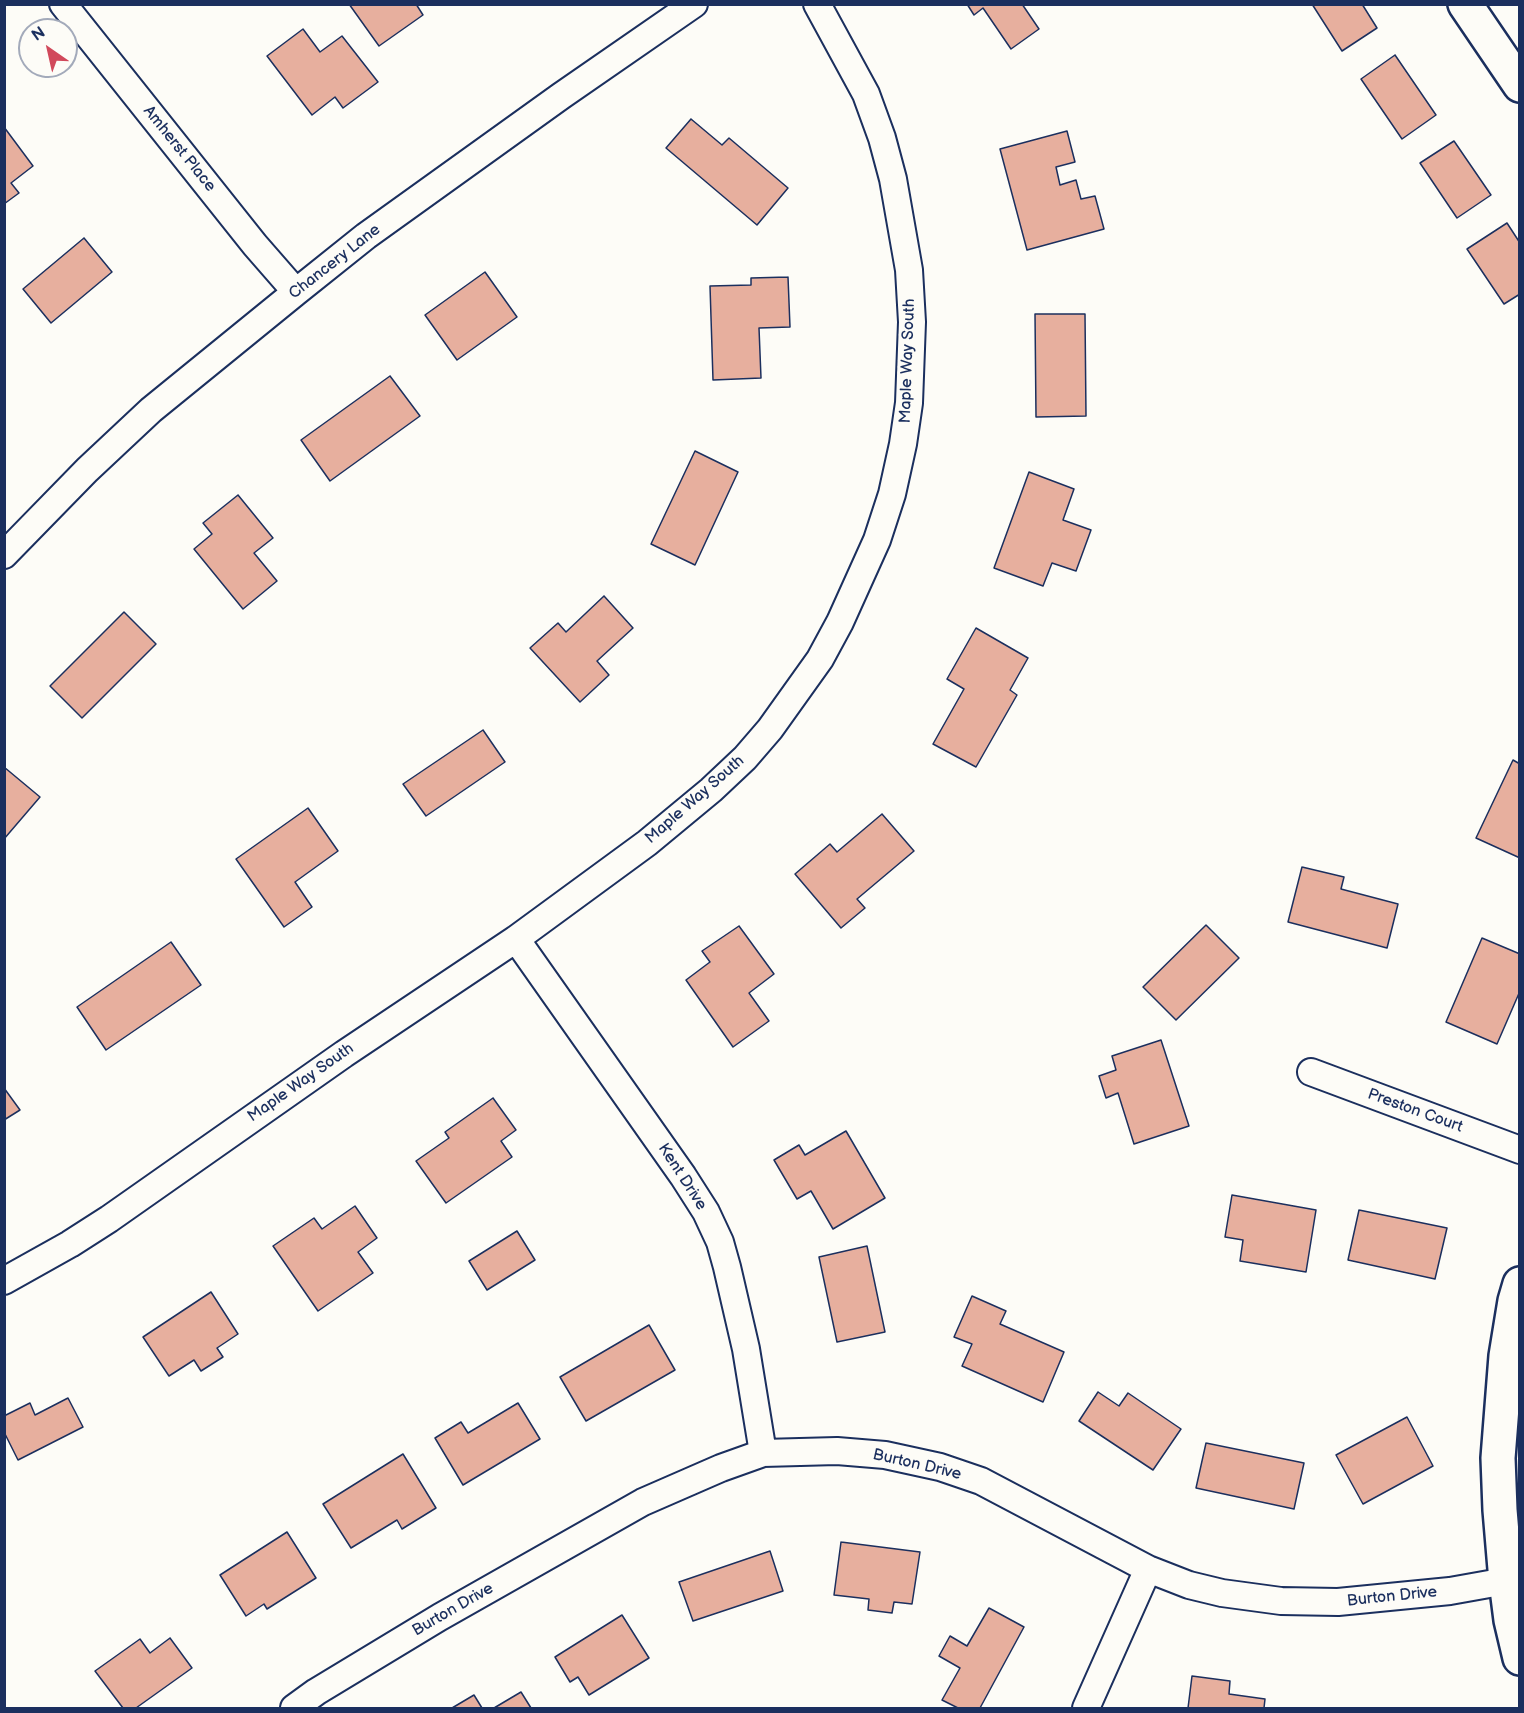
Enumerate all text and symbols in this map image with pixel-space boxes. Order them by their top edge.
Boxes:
north arrow [18,18,78,78]
text: N [28,23,49,46]
street label: Amherst Place [139,102,219,196]
street label: Chancery Lane [285,220,385,304]
street label: Maple Way South [896,298,920,424]
street label: Maple Way South [642,752,748,848]
street label: Maple Way South [244,1039,358,1127]
street label: Preston Court [1365,1085,1465,1137]
street label: Kent Drive [653,1140,711,1214]
street label: Burton Drive [871,1445,963,1485]
street label: Burton Drive [409,1579,497,1641]
street label: Burton Drive [1346,1583,1438,1611]

